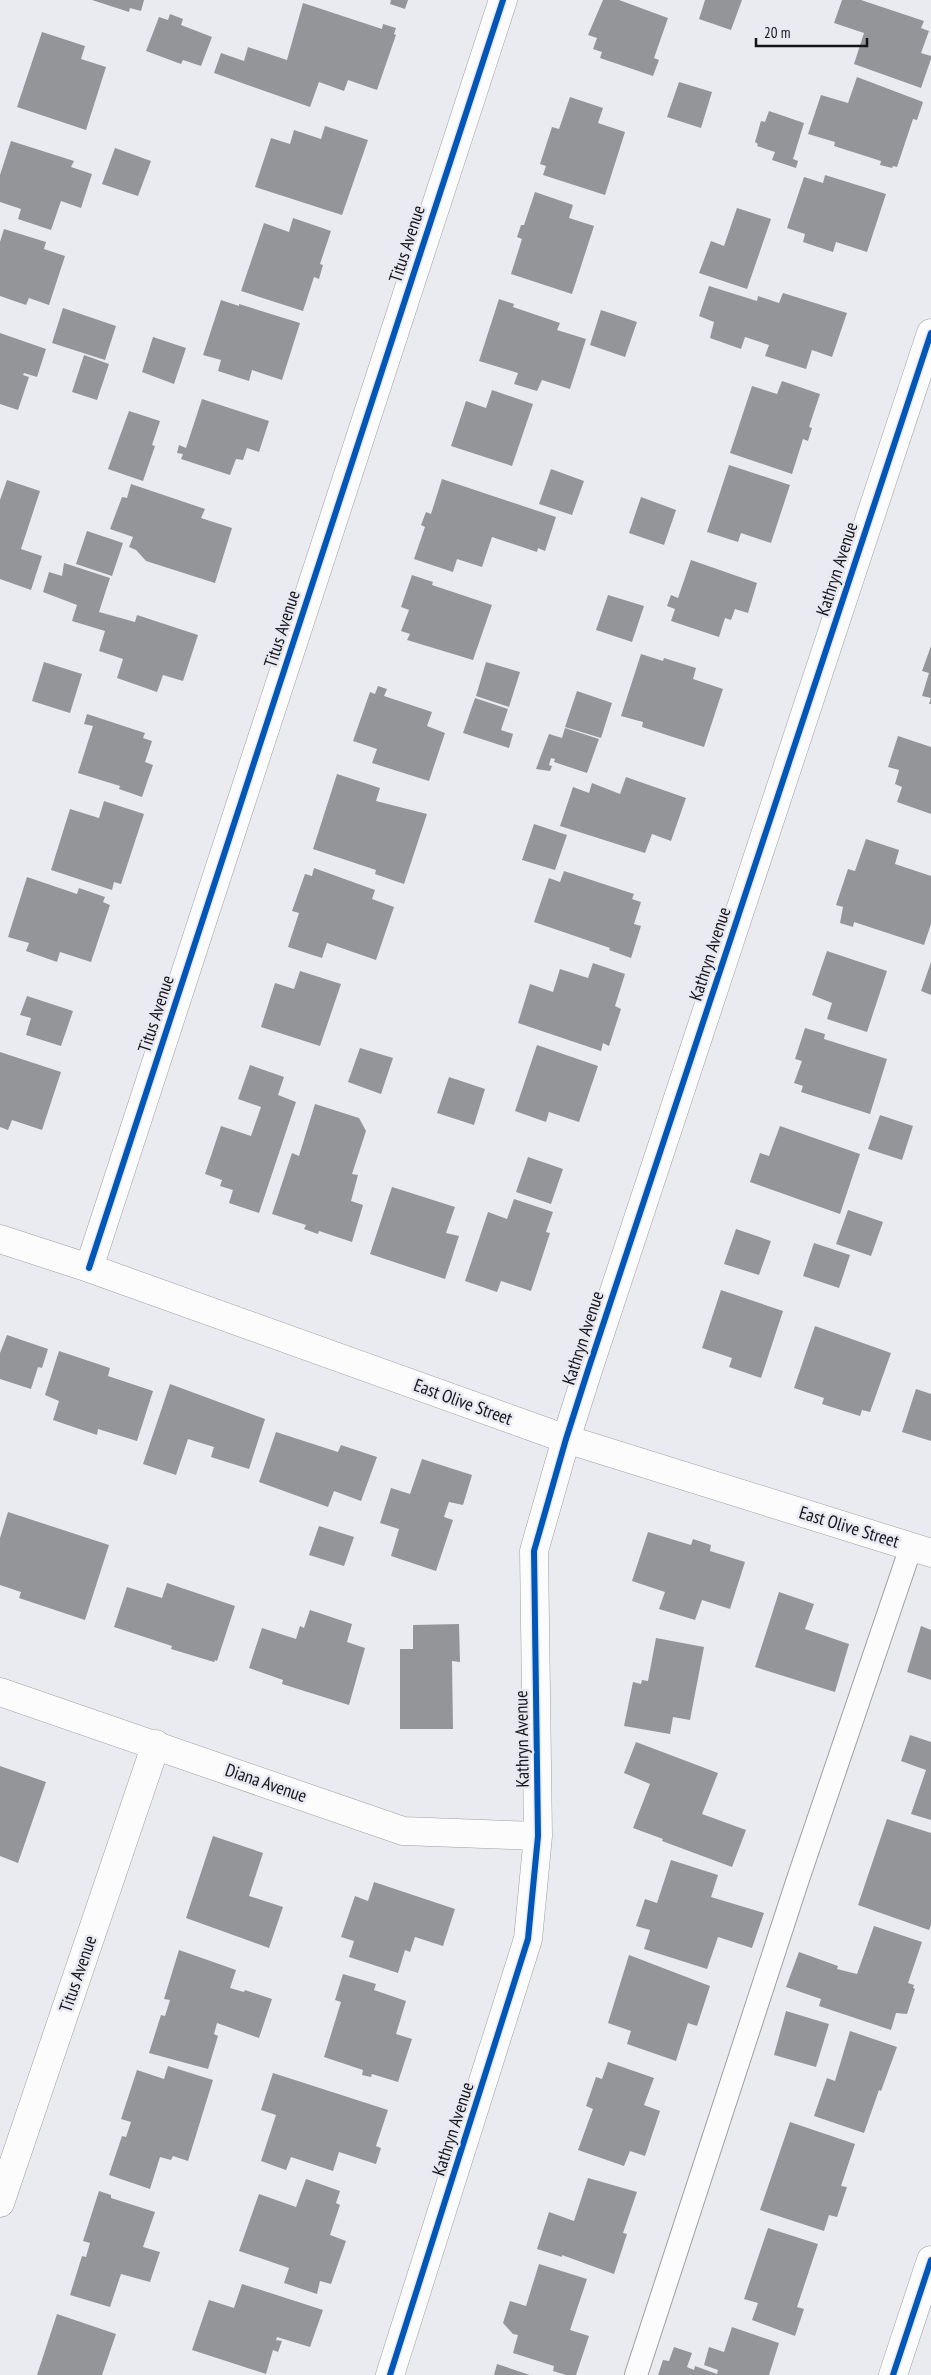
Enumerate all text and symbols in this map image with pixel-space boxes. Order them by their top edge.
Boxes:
scale bar [756,15,867,47]
text: 20 m [764,23,790,42]
street label: Titus Avenue [383,202,430,285]
street label: Kathryn Avenue [811,519,862,619]
street label: Titus Avenue [258,587,305,670]
street label: Kathryn Avenue [684,904,735,1004]
street label: Titus Avenue [132,972,179,1055]
street label: Kathryn Avenue [557,1288,608,1388]
street label: East Olive Street [411,1373,516,1430]
street label: East Olive Street [796,1500,902,1553]
street label: Kathryn Avenue [509,1690,534,1788]
street label: Diana Avenue [222,1758,310,1807]
street label: Titus Avenue [54,1932,101,2015]
street label: Kathryn Avenue [427,2079,478,2179]

